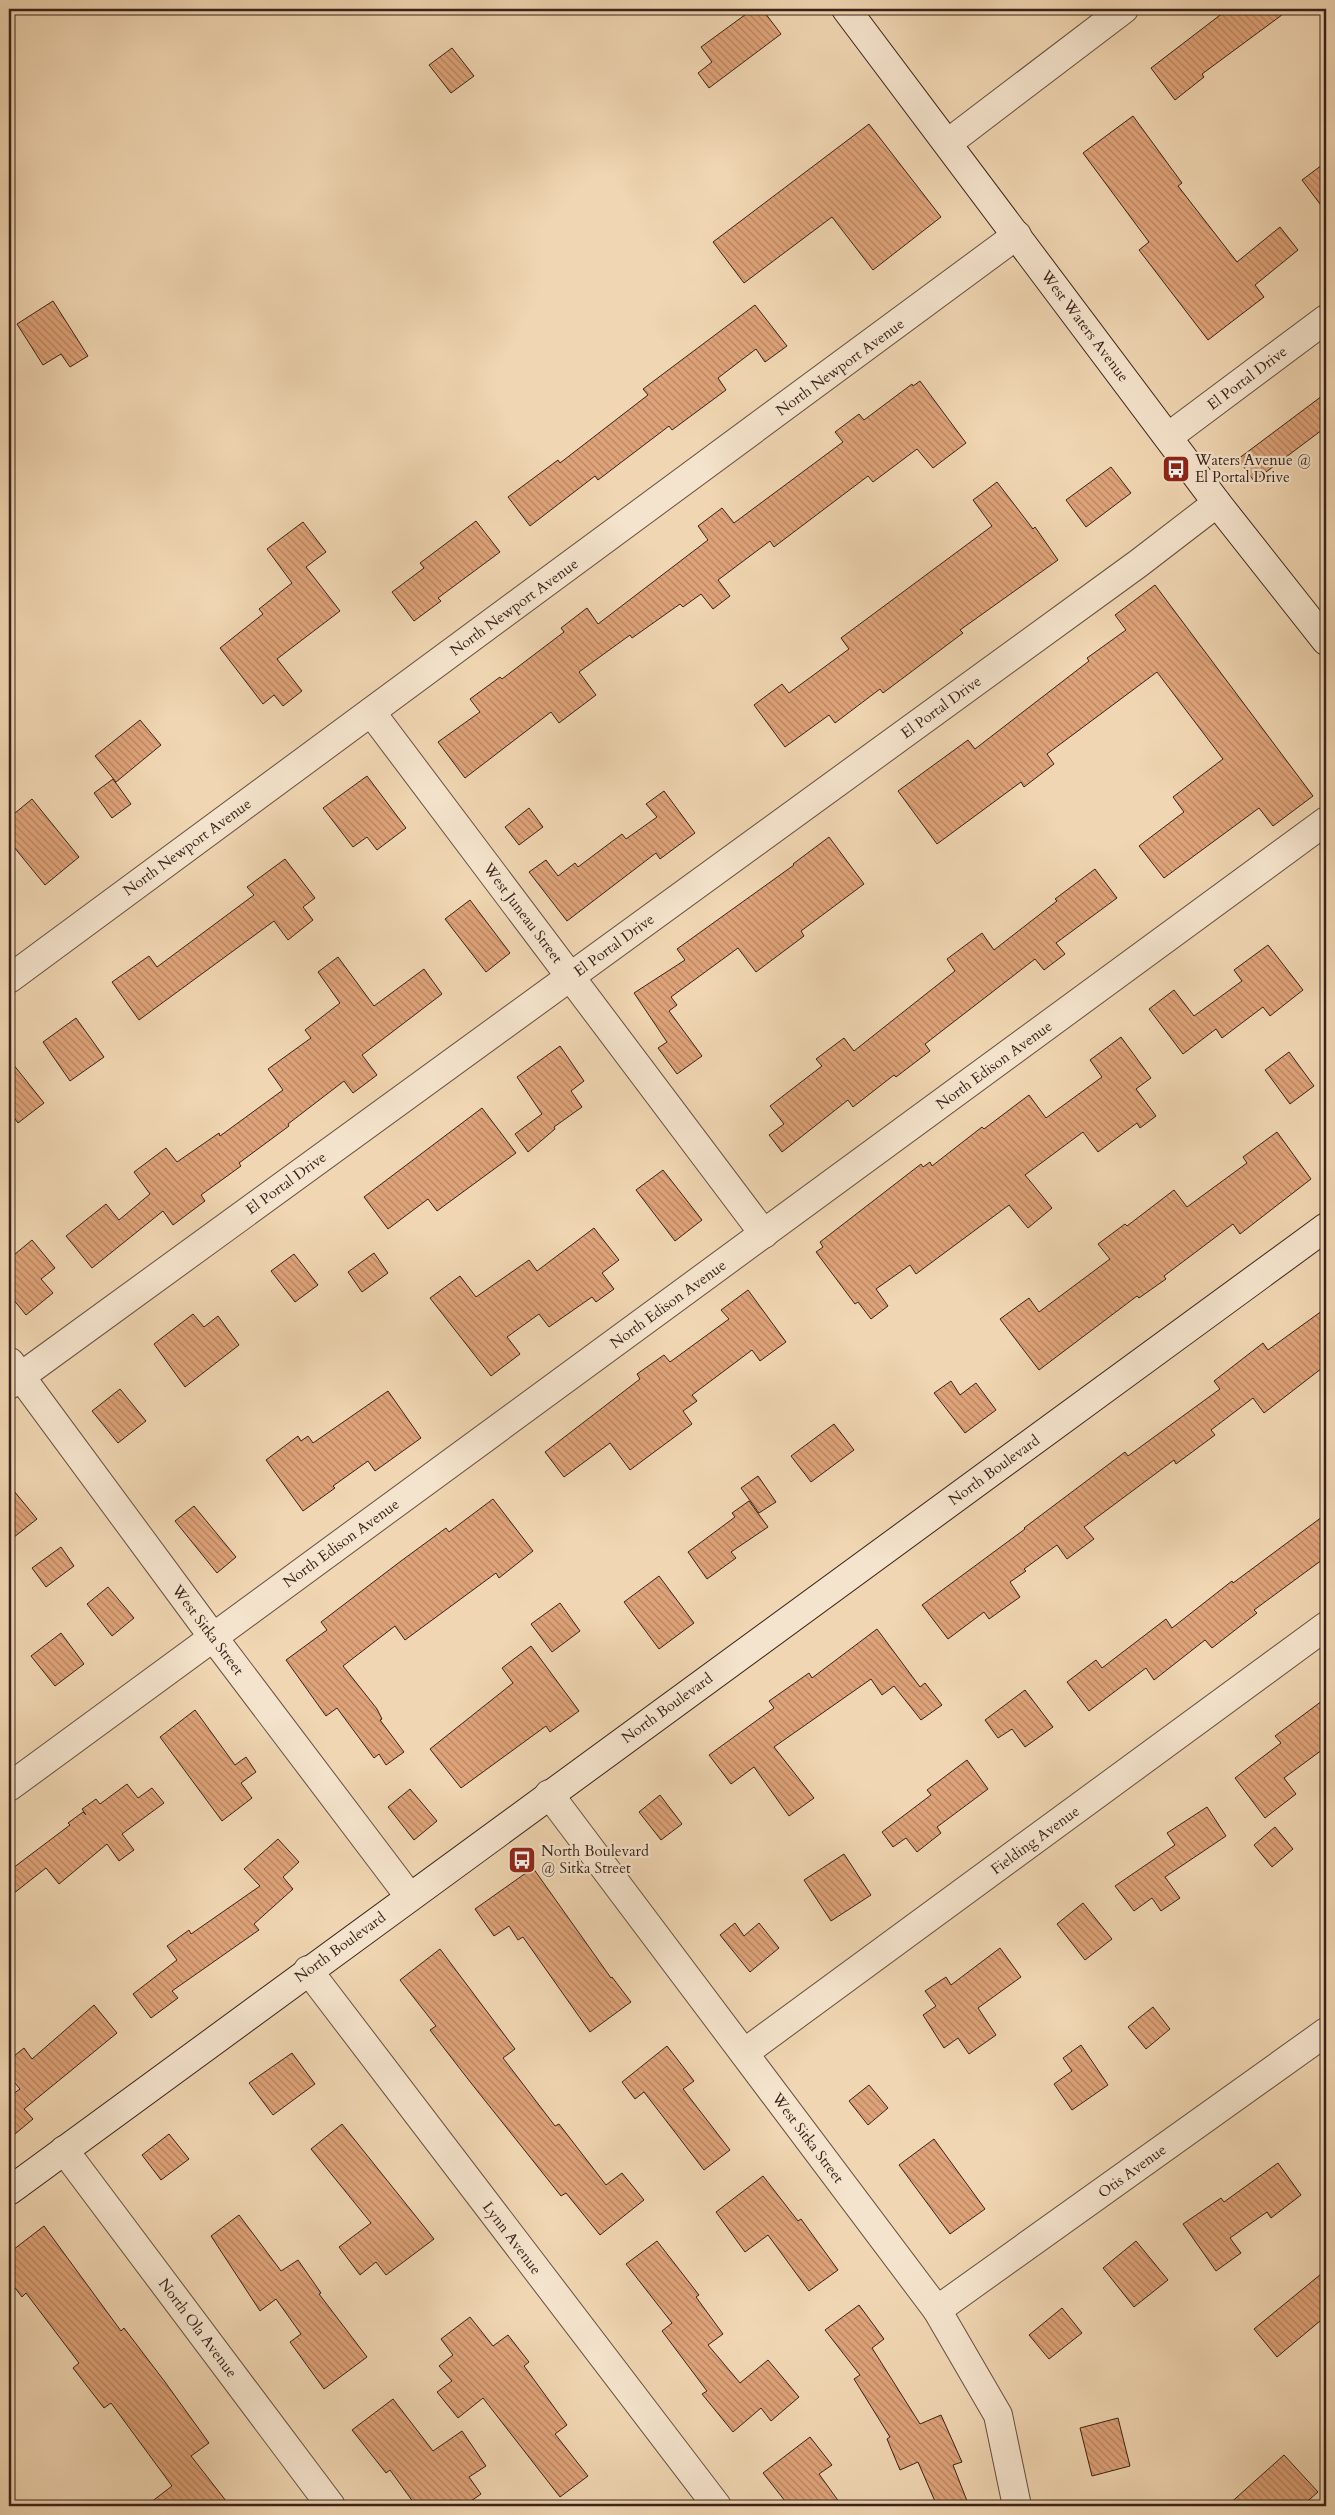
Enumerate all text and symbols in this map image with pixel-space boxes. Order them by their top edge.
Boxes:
street label: West Waters Avenue [1036,265,1134,386]
street label: North Newport Avenue [772,314,908,420]
street label: El Portal Drive [1203,341,1291,415]
place label: Waters Avenue @ El Portal Drive [1194,450,1311,487]
bus stop icon: Waters Avenue @ El Portal Drive [1161,454,1191,484]
street label: North Newport Avenue [446,554,582,660]
street label: El Portal Drive [897,671,985,743]
street label: North Newport Avenue [119,794,255,900]
street label: West Juneau Street [478,858,567,967]
street label: El Portal Drive [570,909,658,981]
street label: North Edison Avenue [932,1016,1056,1114]
street label: El Portal Drive [242,1147,330,1219]
street label: North Edison Avenue [606,1255,730,1353]
street label: North Boulevard [944,1430,1044,1510]
street label: North Edison Avenue [279,1494,403,1592]
street label: West Sitka Street [167,1580,249,1679]
street label: North Boulevard [617,1668,717,1748]
street label: Fielding Avenue [987,1801,1084,1879]
place label: North Boulevard @ Sitka Street [541,1841,649,1878]
bus stop icon: North Boulevard @ Sitka Street [507,1845,537,1875]
street label: North Boulevard [290,1907,390,1987]
street label: West Sitka Street [767,2088,849,2187]
street label: Otis Avenue [1094,2139,1170,2202]
street label: Lynn Avenue [478,2197,546,2279]
street label: North Ola Avenue [154,2274,242,2382]

